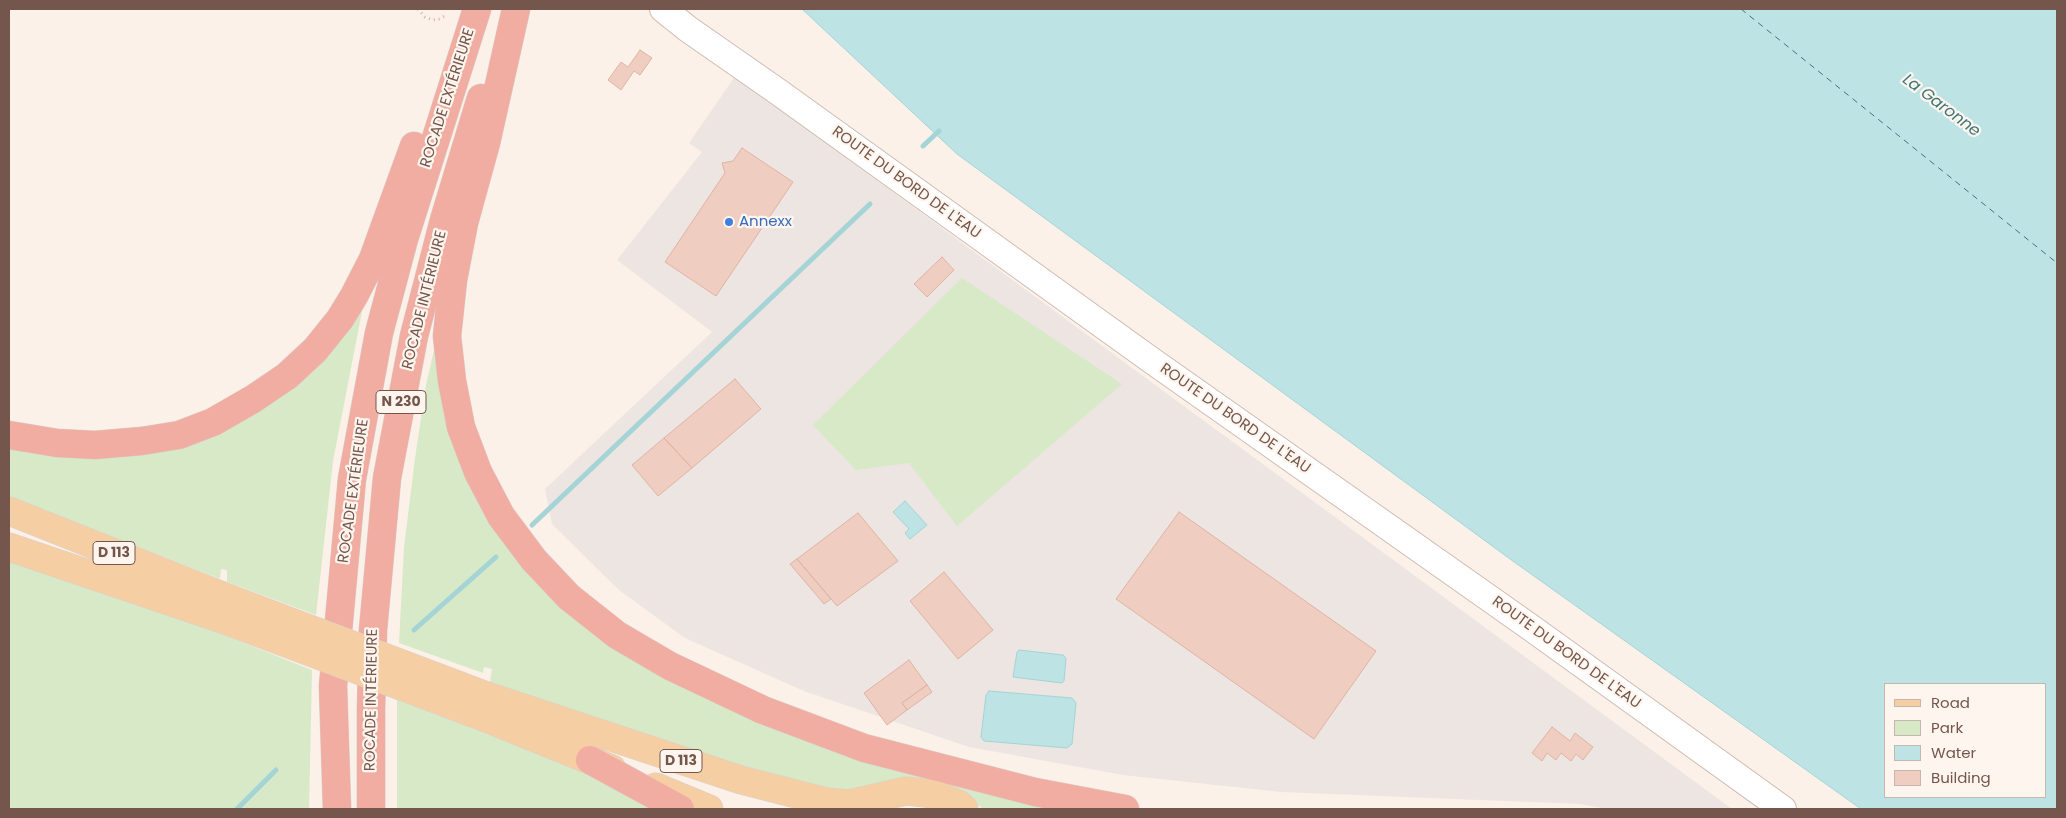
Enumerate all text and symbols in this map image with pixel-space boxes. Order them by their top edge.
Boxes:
street label: ROCADE EXTÉRIEURE [417,26,479,170]
water label: La Garonne [1898,71,1984,141]
street label: ROUTE DU BORD DE L'EAU [828,123,984,243]
place label: Annexx [739,213,792,231]
marker: Annexx [723,216,735,228]
street label: ROCADE INTÉRIEURE [399,229,451,371]
street label: ROUTE DU BORD DE L'EAU [1156,360,1314,478]
road number: N 230 [376,391,426,414]
street label: ROCADE EXTÉRIEURE [335,418,373,564]
road number: D 113 [93,542,135,564]
street label: ROUTE DU BORD DE L'EAU [1488,593,1644,713]
street label: ROCADE INTÉRIEURE [362,629,382,771]
legend [1884,683,2046,798]
text: Road [1931,692,1970,713]
text: Park [1931,717,1963,738]
text: Water [1931,742,1976,763]
road number: D 113 [660,749,702,772]
text: Building [1931,767,1991,788]

